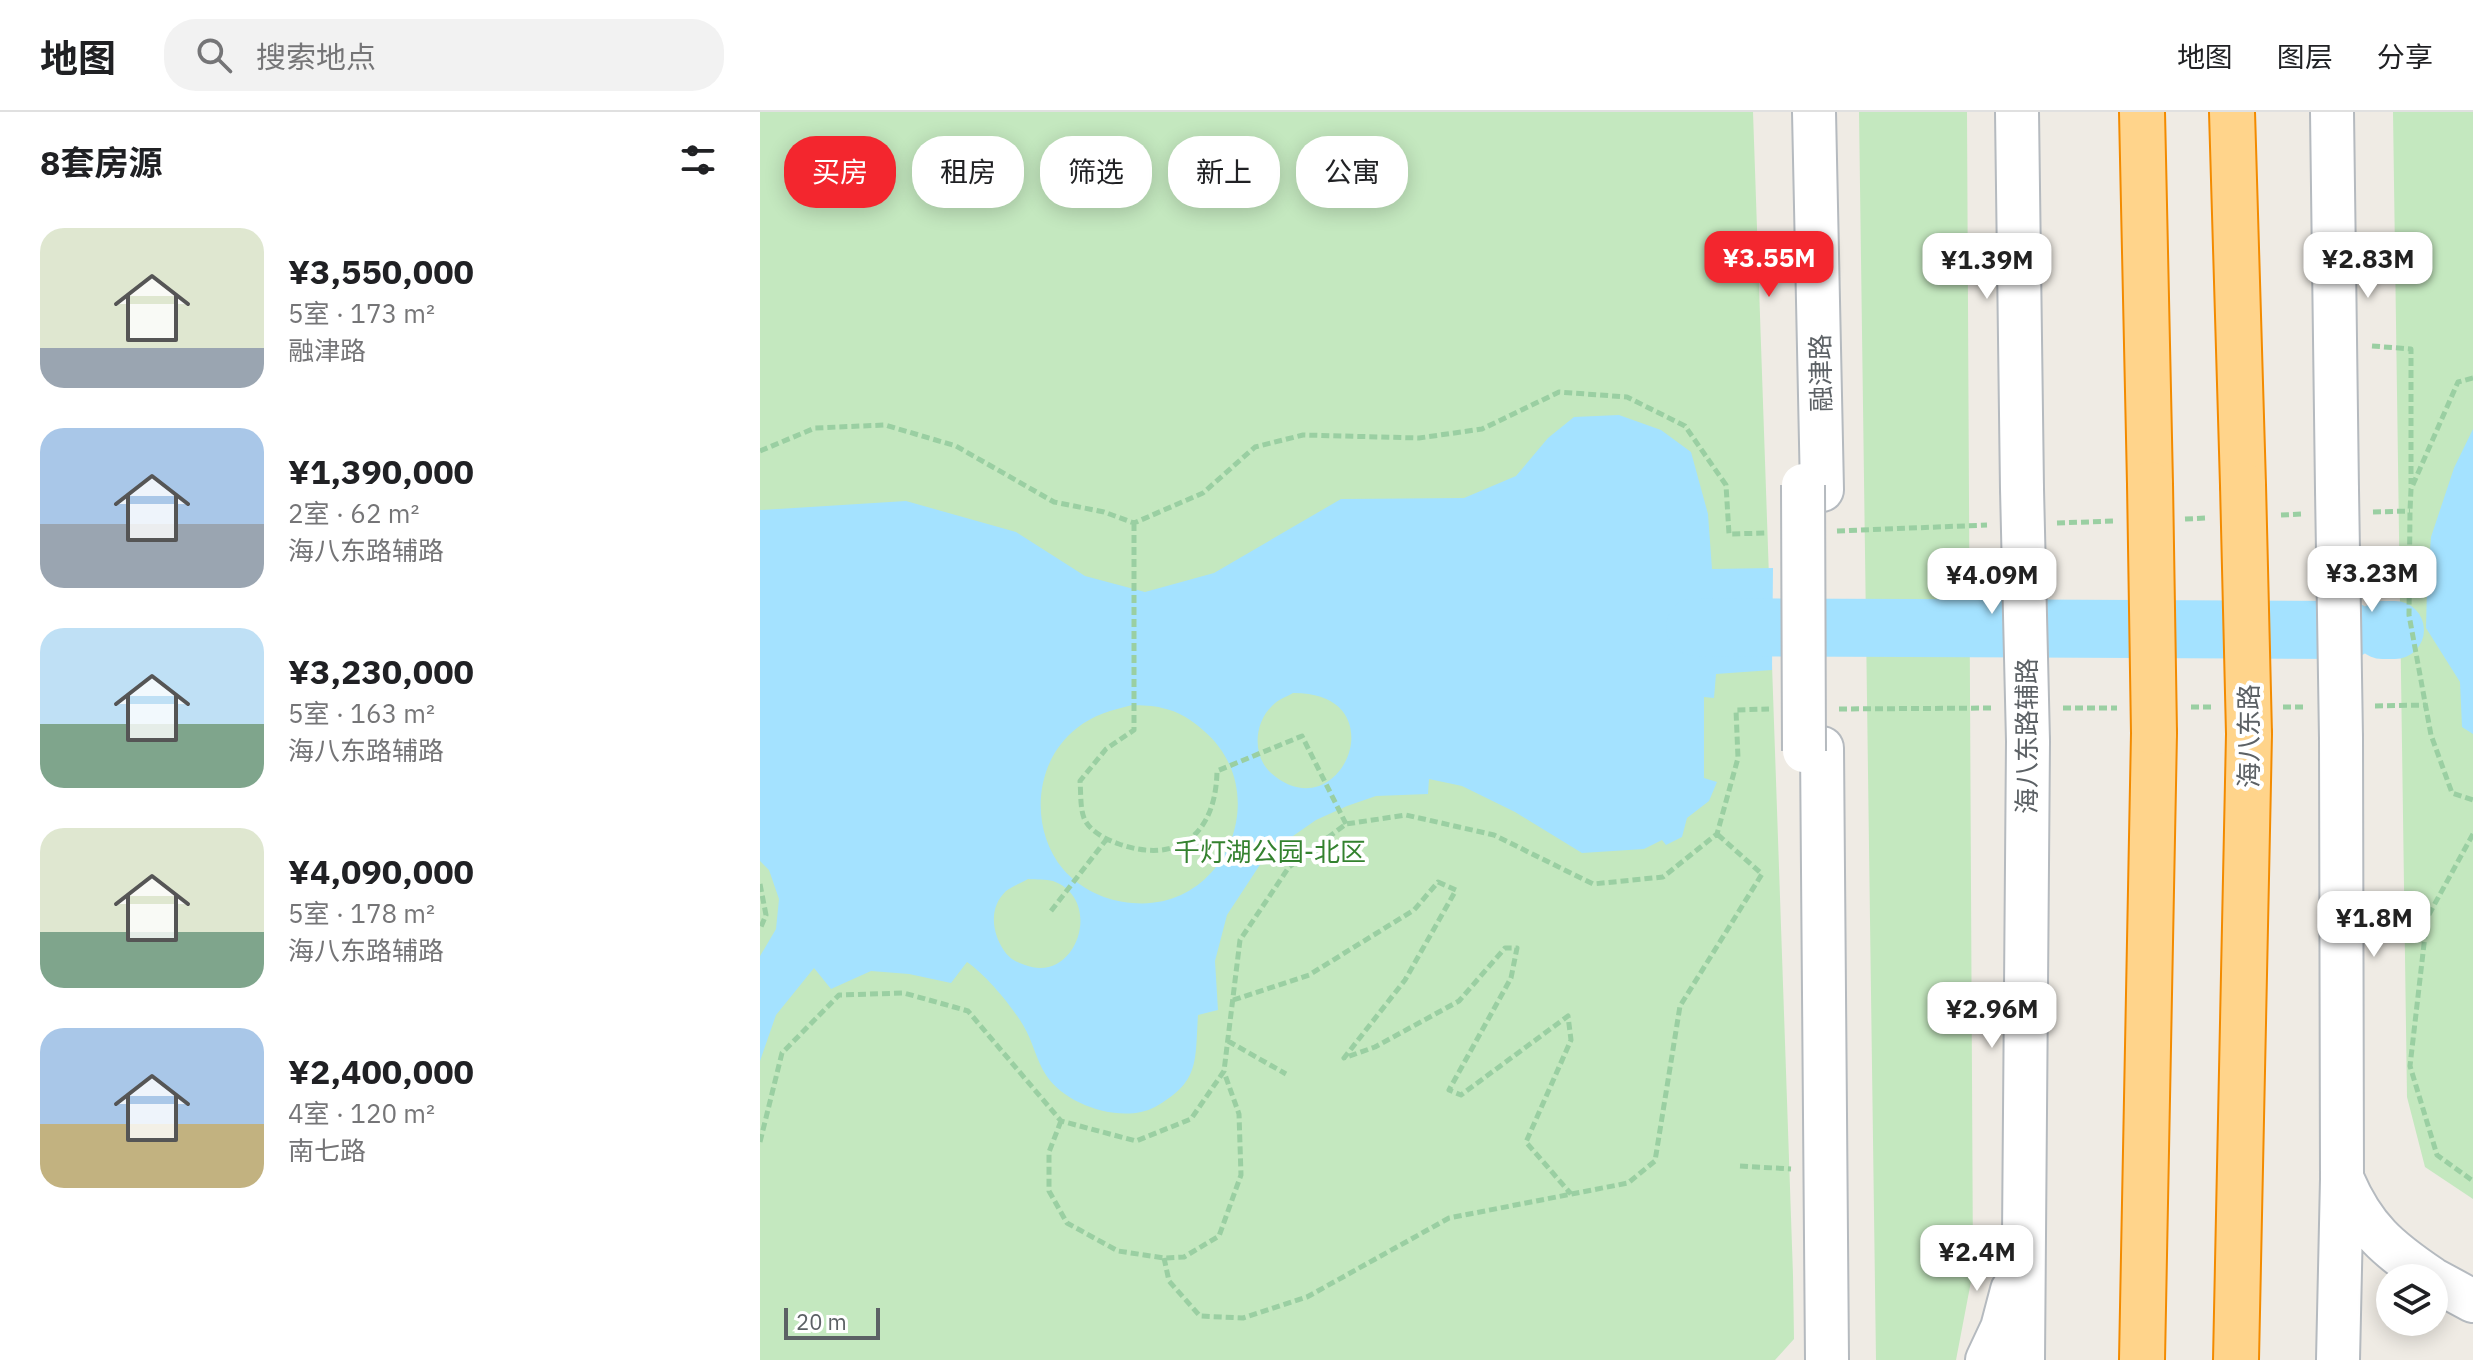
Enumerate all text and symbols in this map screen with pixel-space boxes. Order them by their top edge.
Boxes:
search box [164,19,724,91]
text: 地图 [40,33,116,82]
icon: search [192,33,236,77]
text: 搜索地点 [256,37,376,76]
text: 地图 [2177,38,2233,75]
text: 图层 [2277,38,2333,75]
text: 分享 [2377,38,2433,75]
chip: 买房 [784,136,896,208]
chip: 租房 [912,136,1024,208]
chip: 筛选 [1040,136,1152,208]
chip: 新上 [1168,136,1280,208]
chip: 公寓 [1296,136,1408,208]
icon: filters [676,138,720,182]
text: 8套房源 [40,140,162,184]
pin: ¥3.55M [1704,231,1834,299]
pin: ¥2.83M [2303,232,2433,300]
pin: ¥1.39M [1922,233,2052,301]
text: ¥3.55M [1722,240,1816,274]
text: ¥2.83M [2321,241,2415,275]
text: ¥1.39M [1940,242,2034,276]
text: ¥3,550,000 [288,249,474,293]
icon: home [104,260,200,356]
text: 5室 · 173 m² [288,296,435,330]
text: 融津路 [288,333,366,367]
street label: 融津路 [1802,334,1838,412]
text: ¥1,390,000 [288,449,474,493]
icon: home [104,460,200,556]
text: 2室 · 62 m² [288,496,419,530]
text: 海八东路辅路 [288,533,444,567]
pin: ¥3.23M [2307,546,2437,614]
pin: ¥4.09M [1927,548,2057,616]
text: ¥3.23M [2325,555,2419,589]
text: ¥4.09M [1945,557,2039,591]
text: ¥3,230,000 [288,649,474,693]
street label: 海八东路辅路 [2009,658,2043,814]
icon: home [104,660,200,756]
street label: 海八东路 [2231,684,2265,788]
text: 5室 · 163 m² [288,696,435,730]
text: 海八东路辅路 [288,733,444,767]
park label: 千灯湖公园-北区 [1174,834,1366,868]
text: ¥4,090,000 [288,849,474,893]
icon: home [104,860,200,956]
pin: ¥1.8M [2318,891,2430,959]
text: 5室 · 178 m² [288,896,435,930]
text: ¥1.8M [2335,900,2413,934]
text: 海八东路辅路 [288,933,444,967]
pin: ¥2.96M [1927,982,2057,1050]
text: ¥2.96M [1945,991,2039,1025]
text: ¥2,400,000 [288,1049,474,1093]
icon: home [104,1060,200,1156]
text: 4室 · 120 m² [288,1096,435,1130]
text: 南七路 [288,1133,366,1167]
pin: ¥2.4M [1921,1225,2033,1293]
text: ¥2.4M [1938,1234,2016,1268]
map controls [2376,1264,2448,1336]
button: layers [2376,1264,2448,1336]
scale bar [784,1304,880,1340]
text: 20 m [796,1307,847,1336]

